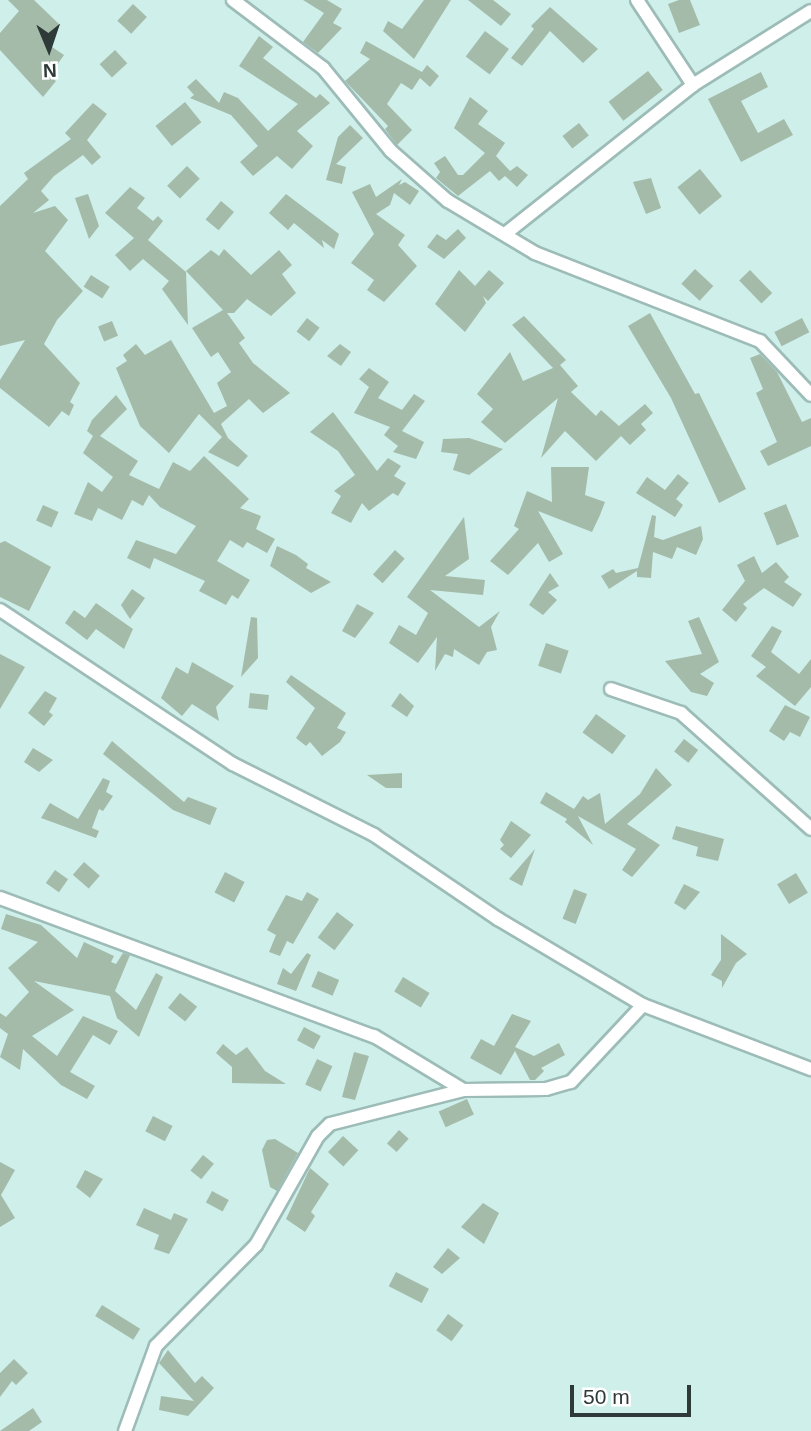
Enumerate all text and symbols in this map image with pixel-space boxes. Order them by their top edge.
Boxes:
north arrow [14,14,84,84]
text: N [43,60,57,81]
scale bar [573,1372,694,1416]
text: 50 m [583,1385,630,1408]

